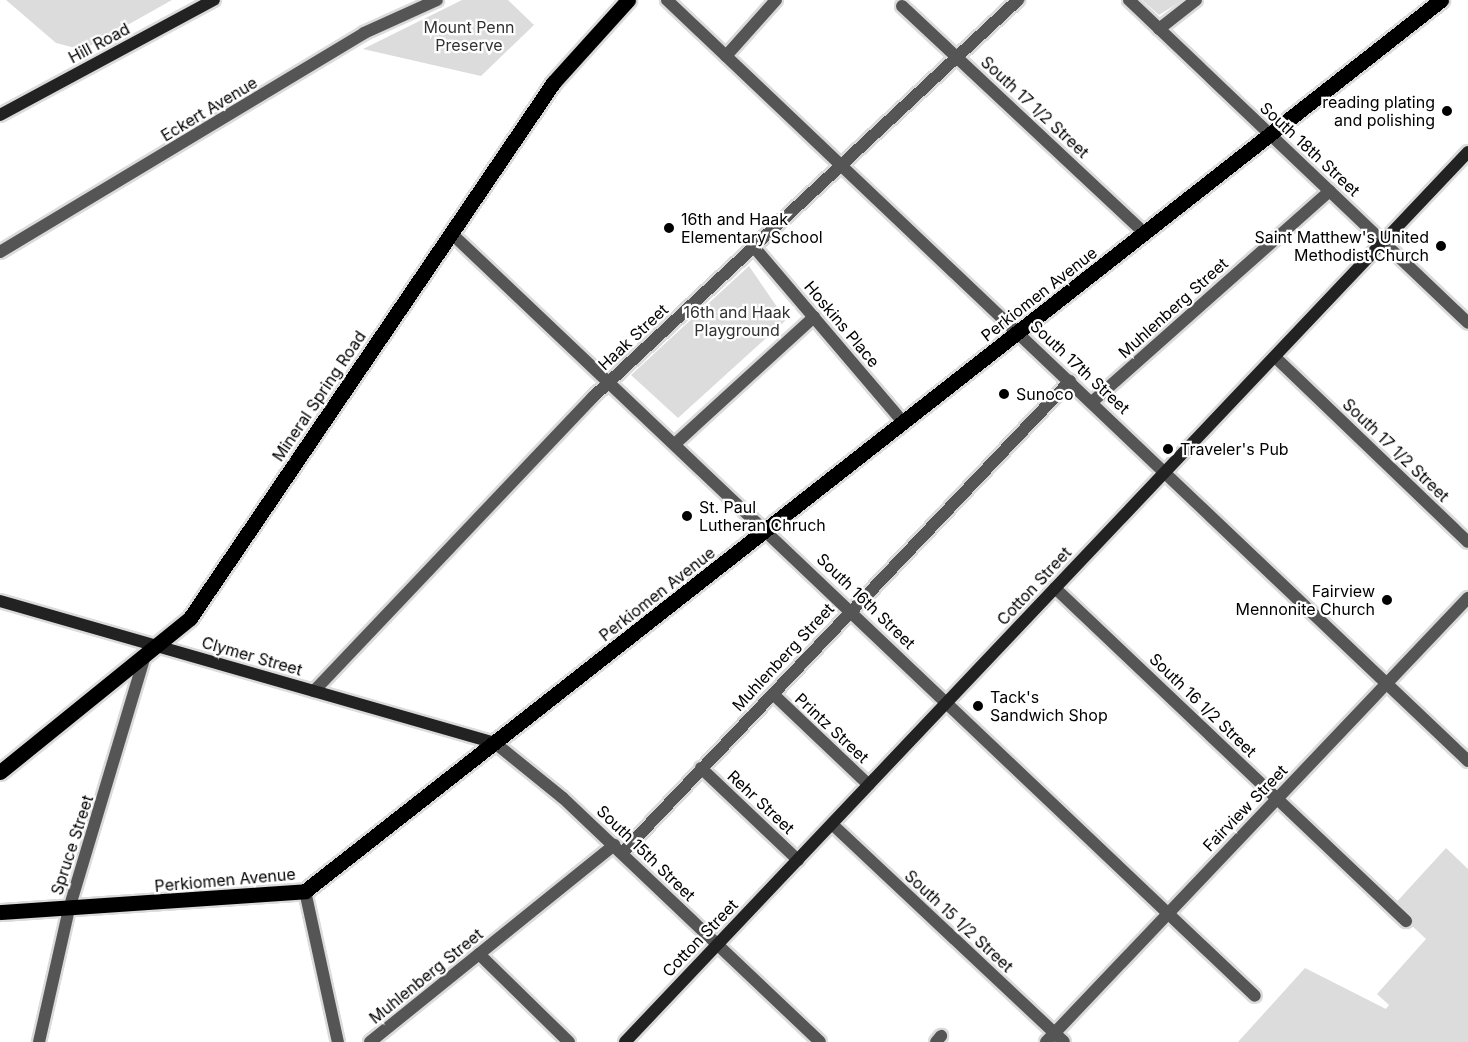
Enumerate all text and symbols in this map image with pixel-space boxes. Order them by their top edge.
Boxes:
park label: Mount Penn Preserve [423,17,515,55]
street label: Hill Road [65,19,133,67]
street label: South 17 1/2 Street [977,52,1093,162]
street label: Eckert Avenue [157,73,261,145]
place label: reading plating and polishing [1322,92,1435,130]
street label: South 18th Street [1256,98,1364,200]
marker: reading plating and polishing [1440,104,1454,118]
place label: 16th and Haak Elementary School [681,209,823,247]
marker: 16th and Haak Elementary School [662,221,676,235]
place label: Saint Matthew's United Methodist Church [1254,227,1429,265]
marker: Saint Matthew's United Methodist Church [1434,239,1448,253]
street label: Perkiomen Avenue [977,243,1101,345]
street label: Muhlenberg Street [1114,254,1232,362]
street label: Hoskins Place [800,277,884,371]
street label: Haak Street [594,300,672,374]
park label: 16th and Haak Playground [684,302,790,340]
street label: South 17th Street [1026,316,1134,418]
street label: Mineral Spring Road [268,327,370,465]
place label: Sunoco [1016,384,1074,404]
marker: Sunoco [997,387,1011,401]
street label: South 17 1/2 Street [1339,394,1453,506]
place label: Traveler's Pub [1180,439,1289,459]
marker: Traveler's Pub [1161,442,1175,456]
place label: St. Paul Lutheran Chruch [699,497,826,535]
marker: St. Paul Lutheran Chruch [680,509,694,523]
street label: Perkiomen Avenue [595,543,719,645]
street label: Cotton Street [993,543,1075,629]
street label: South 16th Street [813,549,919,653]
place label: Fairview Mennonite Church [1236,581,1375,619]
marker: Fairview Mennonite Church [1380,593,1394,607]
street label: Muhlenberg Street [728,599,838,715]
street label: Clymer Street [200,632,304,680]
street label: South 16 1/2 Street [1146,649,1260,761]
place label: Tack's Sandwich Shop [990,687,1108,725]
street label: Printz Street [791,689,873,767]
marker: Tack's Sandwich Shop [971,699,985,713]
street label: Fairview Street [1199,761,1291,855]
street label: Rehr Street [724,766,798,838]
street label: Spruce Street [47,793,97,897]
street label: South 15th Street [593,801,699,905]
street label: Perkiomen Avenue [154,864,296,896]
street label: South 15 1/2 Street [901,866,1017,976]
street label: Cotton Street [658,895,742,981]
street label: Muhlenberg Street [365,924,487,1028]

